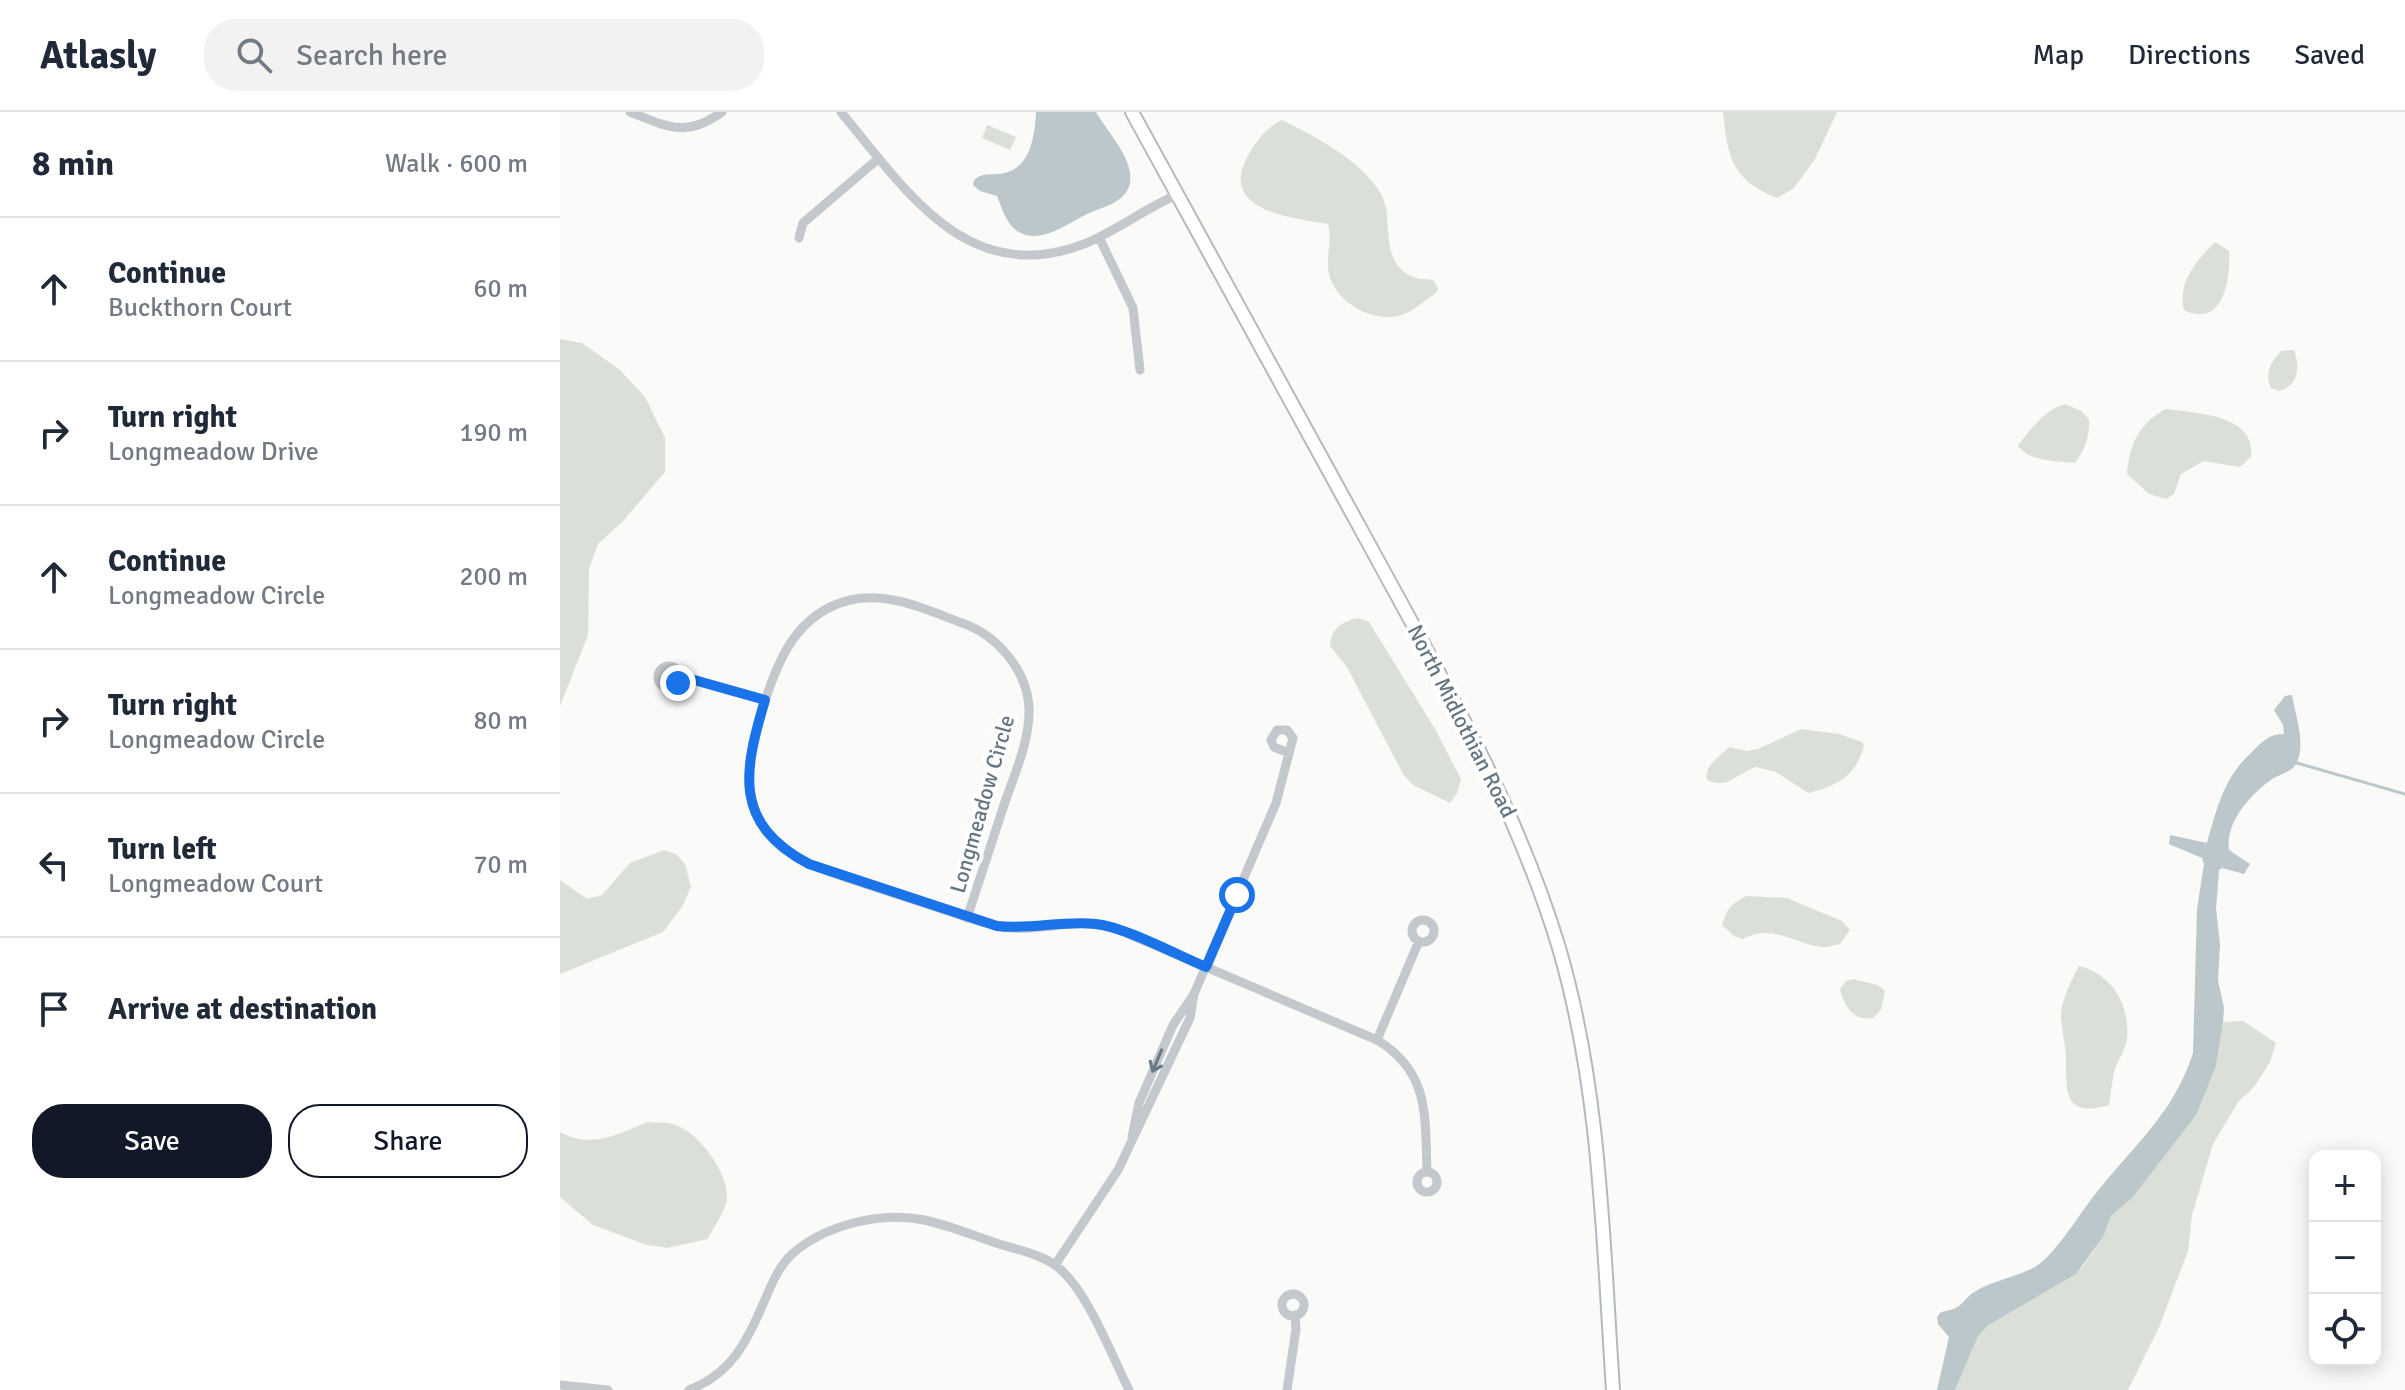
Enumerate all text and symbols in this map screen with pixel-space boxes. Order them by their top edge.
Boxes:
search box [204,19,764,91]
text: Atlasly [40,32,156,79]
icon: search [232,33,276,77]
text: Search here [296,37,448,74]
text: Map [2032,38,2084,72]
text: Directions [2128,38,2250,72]
text: Saved [2294,38,2365,72]
text: 8 min [32,143,114,185]
text: Walk · 600 m [385,148,528,180]
text: Continue [108,255,226,292]
icon: ahead [32,267,76,311]
text: 60 m [473,273,528,305]
text: Buckthorn Court [108,292,292,324]
text: Turn right [108,399,237,436]
icon: right [32,411,76,455]
text: 190 m [459,417,528,449]
text: Longmeadow Drive [108,436,319,468]
text: Continue [108,543,226,580]
icon: ahead [32,555,76,599]
text: 200 m [459,561,528,593]
text: Longmeadow Circle [108,580,325,612]
street label: North Midlothian Road [1402,620,1522,822]
route end [660,665,696,701]
text: Turn right [108,687,237,724]
icon: right [32,699,76,743]
text: 80 m [473,705,528,737]
street label: Longmeadow Circle [944,712,1020,896]
text: Longmeadow Circle [108,724,325,756]
text: Turn left [108,831,217,868]
icon: left [32,843,76,887]
text: 70 m [473,849,528,881]
text: Longmeadow Court [108,868,323,900]
route start [1219,877,1255,913]
icon: arrive [32,987,76,1031]
text: Arrive at destination [108,991,377,1028]
one-way arrow [1148,1048,1163,1073]
button: Save [32,1104,272,1178]
button: Share [288,1104,528,1178]
map controls [2309,1150,2381,1366]
button: + [2309,1150,2381,1222]
button: − [2309,1222,2381,1294]
button: locate [2309,1294,2381,1366]

